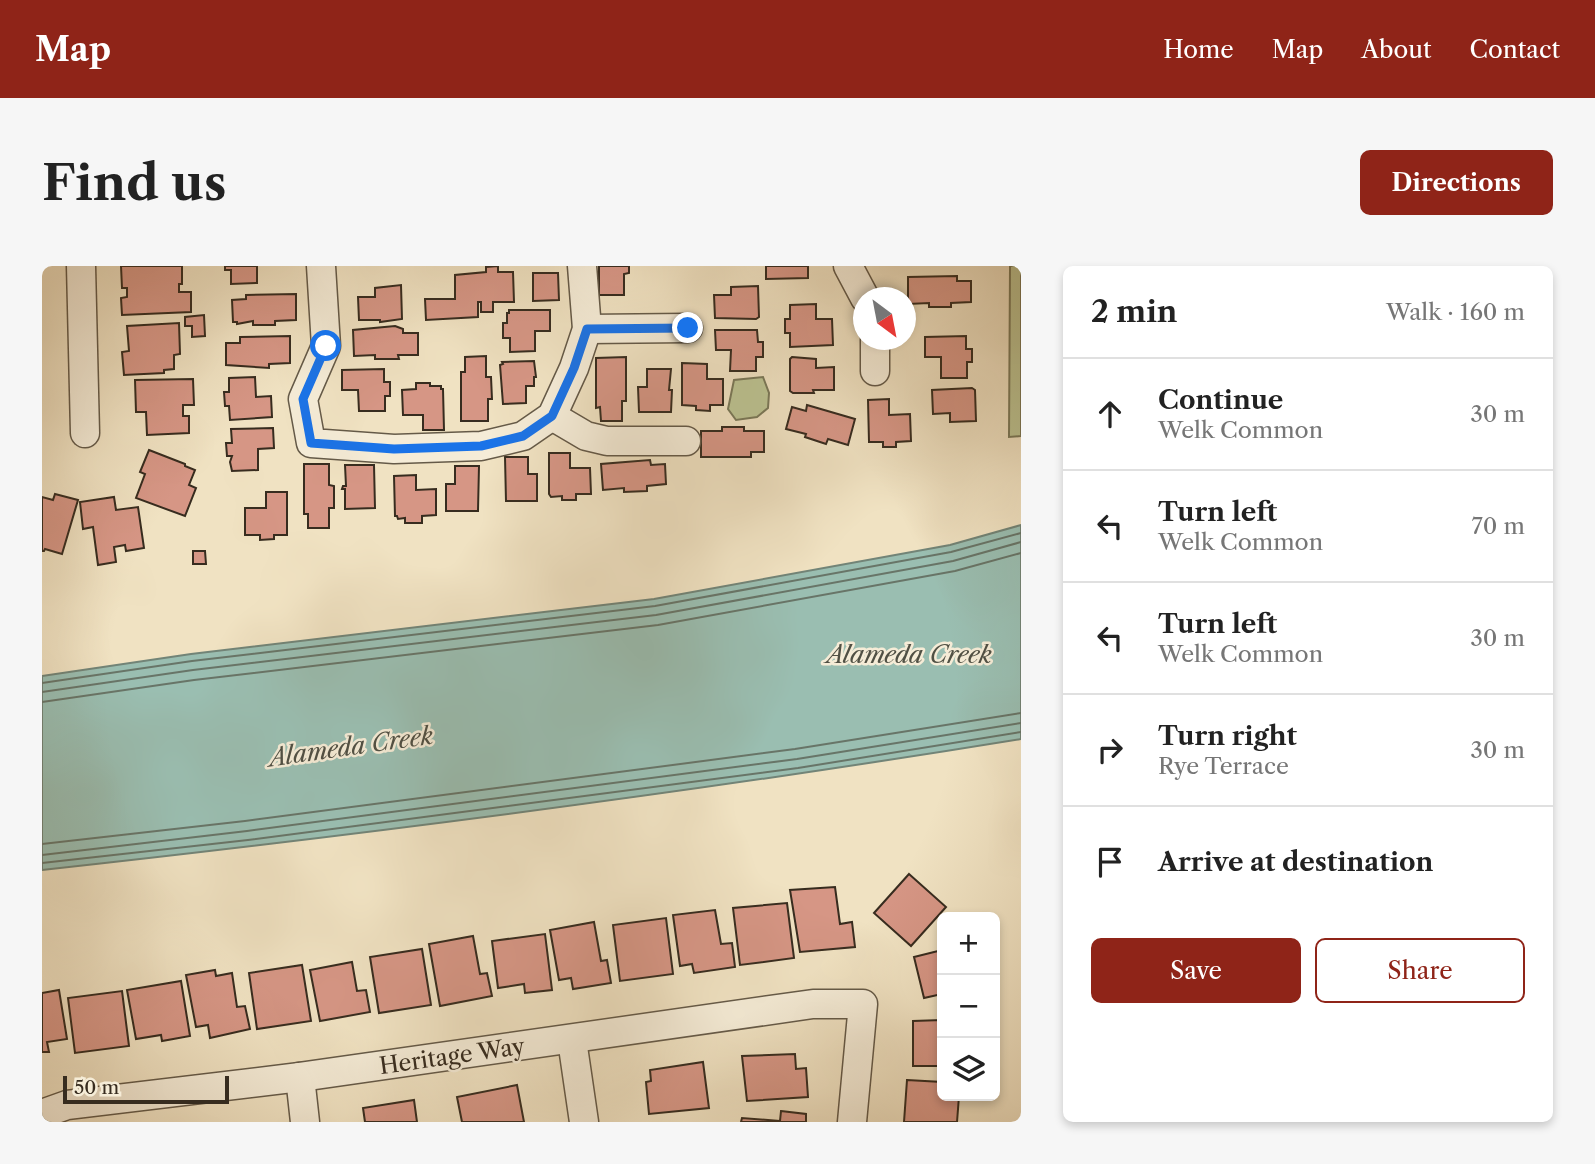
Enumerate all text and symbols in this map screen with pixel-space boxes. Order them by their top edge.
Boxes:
text: Map [35,29,111,70]
text: Home [1163,35,1234,64]
text: Map [1272,35,1323,64]
text: About [1361,35,1432,64]
text: Contact [1470,35,1560,64]
button: Directions [1360,150,1553,215]
text: Find us [42,152,226,213]
north arrow [853,287,916,350]
text: 2 min [1091,293,1177,330]
text: Walk · 160 m [1386,298,1525,326]
route end [672,312,703,343]
route start [310,330,341,361]
text: Continue [1158,384,1283,416]
icon: ahead [1091,395,1129,433]
text: 30 m [1470,400,1525,428]
text: Welk Common [1158,416,1323,444]
text: Turn left [1158,496,1277,528]
icon: left [1091,507,1129,545]
text: 70 m [1472,512,1525,540]
text: Welk Common [1158,528,1323,556]
text: Turn left [1158,608,1277,640]
icon: left [1091,619,1129,657]
text: 30 m [1470,624,1525,652]
water label: Alameda Creek [822,640,992,669]
text: Welk Common [1158,640,1323,668]
text: Turn right [1158,720,1297,752]
water label: Alameda Creek [263,721,435,773]
icon: right [1091,731,1129,769]
text: 30 m [1470,736,1525,764]
text: Rye Terrace [1158,752,1289,780]
icon: arrive [1091,843,1129,881]
text: Arrive at destination [1158,846,1433,878]
map controls [937,912,1000,1101]
button: + [937,912,1000,975]
button: Save [1091,938,1301,1003]
button: Share [1315,938,1525,1003]
button: − [937,975,1000,1038]
street label: Heritage Way [377,1032,527,1080]
button: layers [937,1038,1000,1101]
scale bar [63,1073,229,1105]
text: 50 m [74,1076,119,1099]

